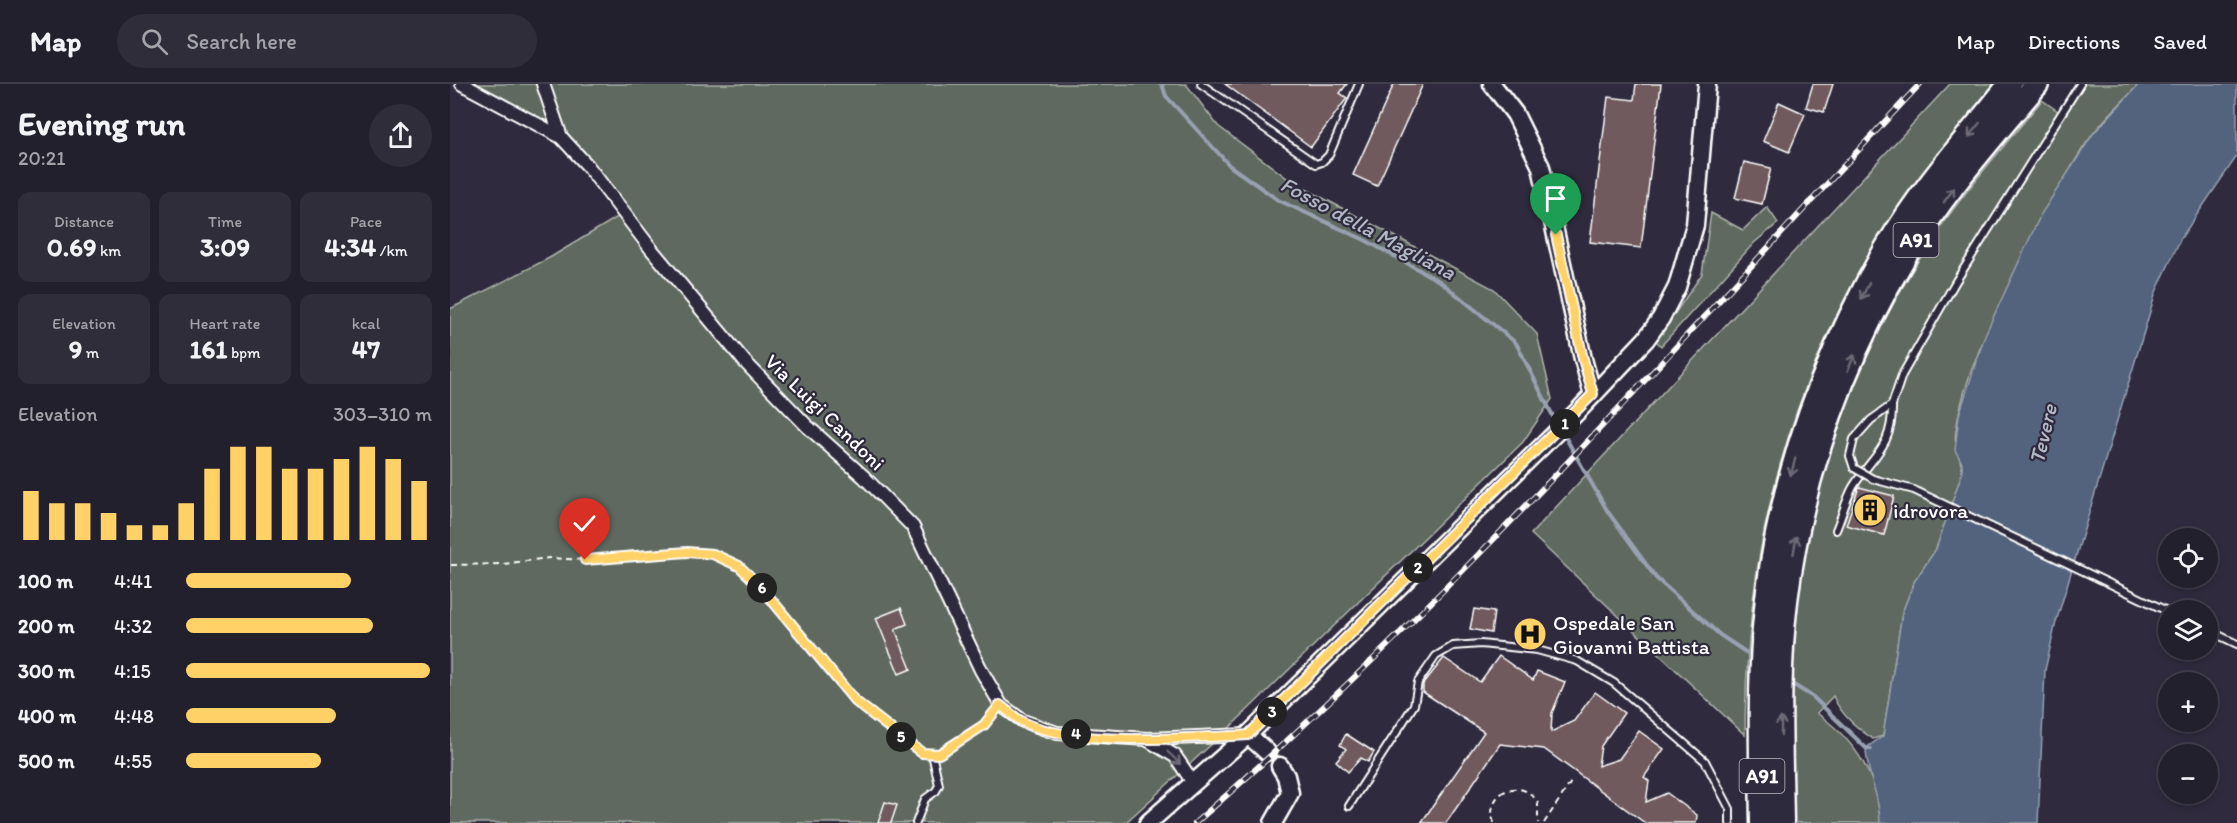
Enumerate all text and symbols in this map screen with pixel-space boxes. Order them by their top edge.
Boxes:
search box [117,14,537,68]
text: Map [30,24,81,58]
icon: search [138,25,171,58]
text: Search here [186,28,297,55]
text: Map [1957,29,1995,54]
text: Directions [2028,29,2120,54]
text: Saved [2153,29,2207,54]
text: Evening run [18,104,185,143]
button: share [369,104,432,167]
one-way arrow [1967,122,1980,138]
text: 20:21 [18,146,66,170]
water label: Fosso della Magliana [1276,170,1461,286]
pin [1530,173,1581,235]
icon: arrive [1539,182,1572,215]
one-way arrow [1943,187,1955,203]
text: Distance [54,212,114,231]
text: Time [208,212,242,231]
text: Pace [350,212,382,231]
road number: A91 [1894,223,1938,257]
text: 0.69 [47,231,97,263]
text: 3:09 [200,231,250,263]
text: 4:34 [324,231,376,263]
text: km [97,241,121,260]
text: /km [376,241,408,260]
one-way arrow [1859,281,1870,299]
text: Elevation [52,314,116,333]
text: Heart rate [190,314,260,333]
text: kcal [352,314,380,333]
text: 9 [69,333,82,365]
text: 161 [189,333,227,365]
text: 47 [352,333,380,365]
text: m [82,343,99,362]
text: bpm [227,343,261,362]
street label: Via Luigi Candoni [760,349,890,475]
one-way arrow [1846,354,1857,373]
water label: Tevere [2023,400,2063,466]
text: Elevation [18,402,97,426]
text: 303–310 m [333,402,432,426]
pin: 1 [1550,409,1580,439]
text: 1 [1561,414,1569,433]
one-way arrow [1787,457,1799,476]
building icon: idrovora [1852,492,1888,528]
pin [559,498,610,560]
place label: idrovora [1893,498,1968,523]
icon: check [568,507,601,540]
map controls [2158,528,2218,804]
button: locate [2158,528,2218,588]
one-way arrow [1790,535,1801,555]
pin: 2 [1403,553,1433,583]
text: 2 [1414,558,1422,577]
text: 100 m [18,569,73,593]
text: 4:41 [114,569,152,593]
pin: 6 [747,573,777,603]
text: 6 [758,578,766,597]
button: layers [2158,600,2218,660]
place label: Ospedale San Giovanni Battista [1553,610,1710,659]
text: 200 m [18,614,74,638]
text: 4:32 [114,614,152,638]
hospital icon: Ospedale San Giovanni Battista [1512,616,1548,652]
text: 300 m [18,659,75,683]
text: 4:15 [114,659,151,683]
button: + [2158,672,2218,732]
pin: 3 [1257,697,1287,727]
text: 3 [1268,702,1276,721]
text: 400 m [18,704,76,728]
text: 4:48 [114,704,154,728]
one-way arrow [1775,716,1787,736]
pin: 4 [1061,719,1091,749]
pin: 5 [886,722,916,752]
text: 4 [1071,724,1081,743]
text: 5 [897,727,905,746]
button: − [2158,744,2218,804]
text: 500 m [18,749,74,773]
text: 4:55 [114,749,152,773]
one-way arrow [1166,751,1181,765]
road number: A91 [1740,759,1784,793]

